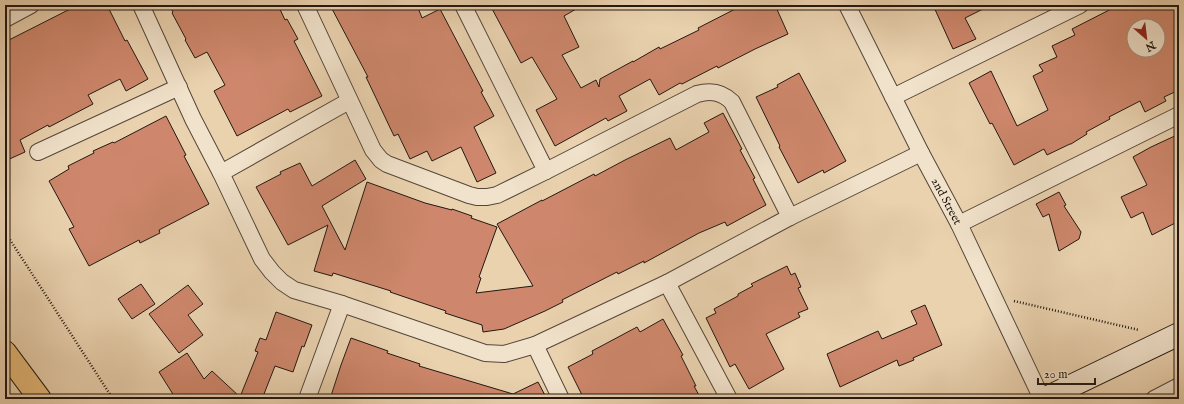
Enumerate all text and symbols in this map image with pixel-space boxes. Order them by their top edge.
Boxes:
north arrow [1126,18,1166,58]
text: N [1142,37,1159,55]
street label: 2nd Street [928,175,965,227]
scale bar [1038,360,1095,386]
text: 20 m [1044,367,1067,382]

